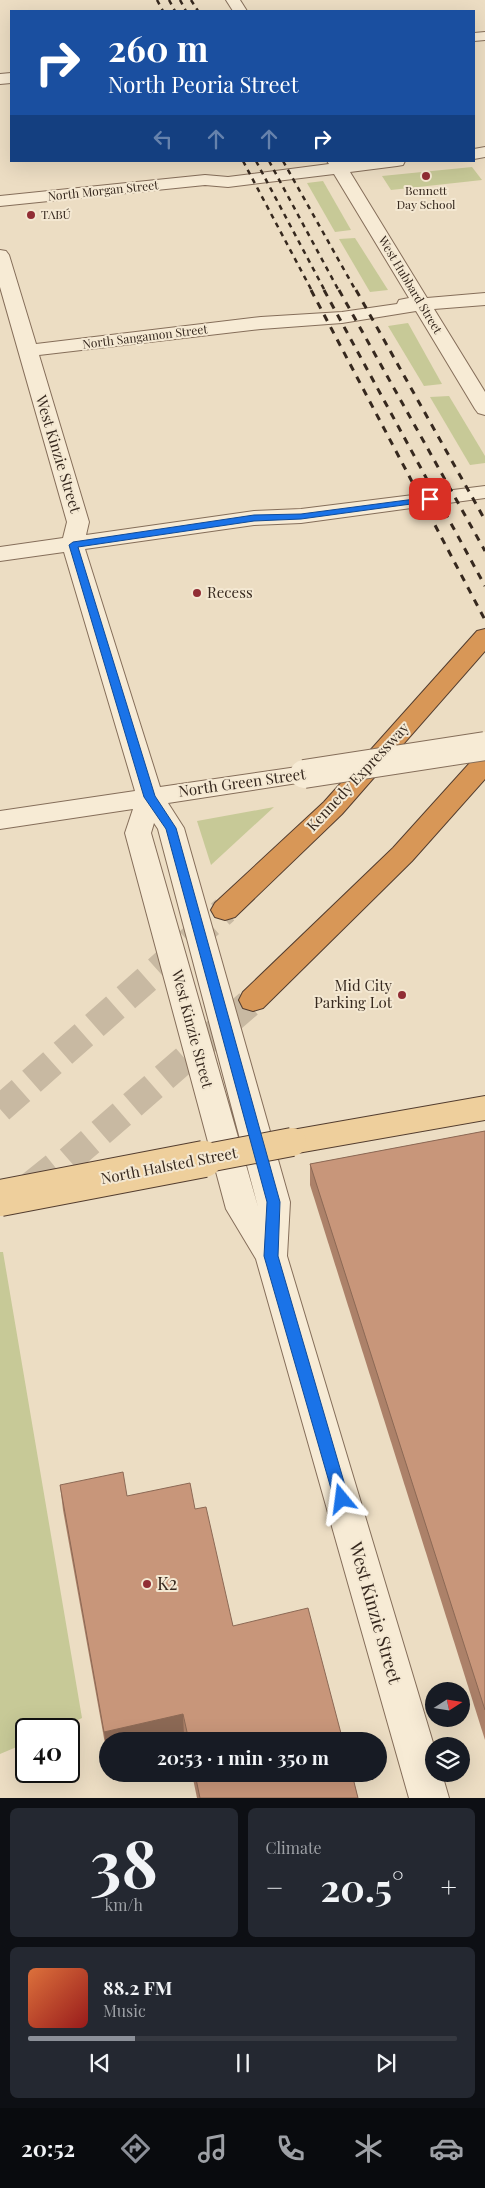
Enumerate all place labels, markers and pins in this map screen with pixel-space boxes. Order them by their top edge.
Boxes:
marker: Bennett Day School [420,170,432,182]
place label: Bennett Day School [396,182,456,212]
place label: TABÚ [41,206,71,222]
marker: TABÚ [25,209,37,221]
pin [409,478,451,520]
place label: Recess [207,582,253,602]
marker: Recess [191,587,203,599]
place label: Mid City Parking Lot [314,975,393,1012]
marker: Mid City Parking Lot [396,989,408,1001]
place label: K2 [157,1571,177,1595]
marker: K2 [141,1578,153,1590]

